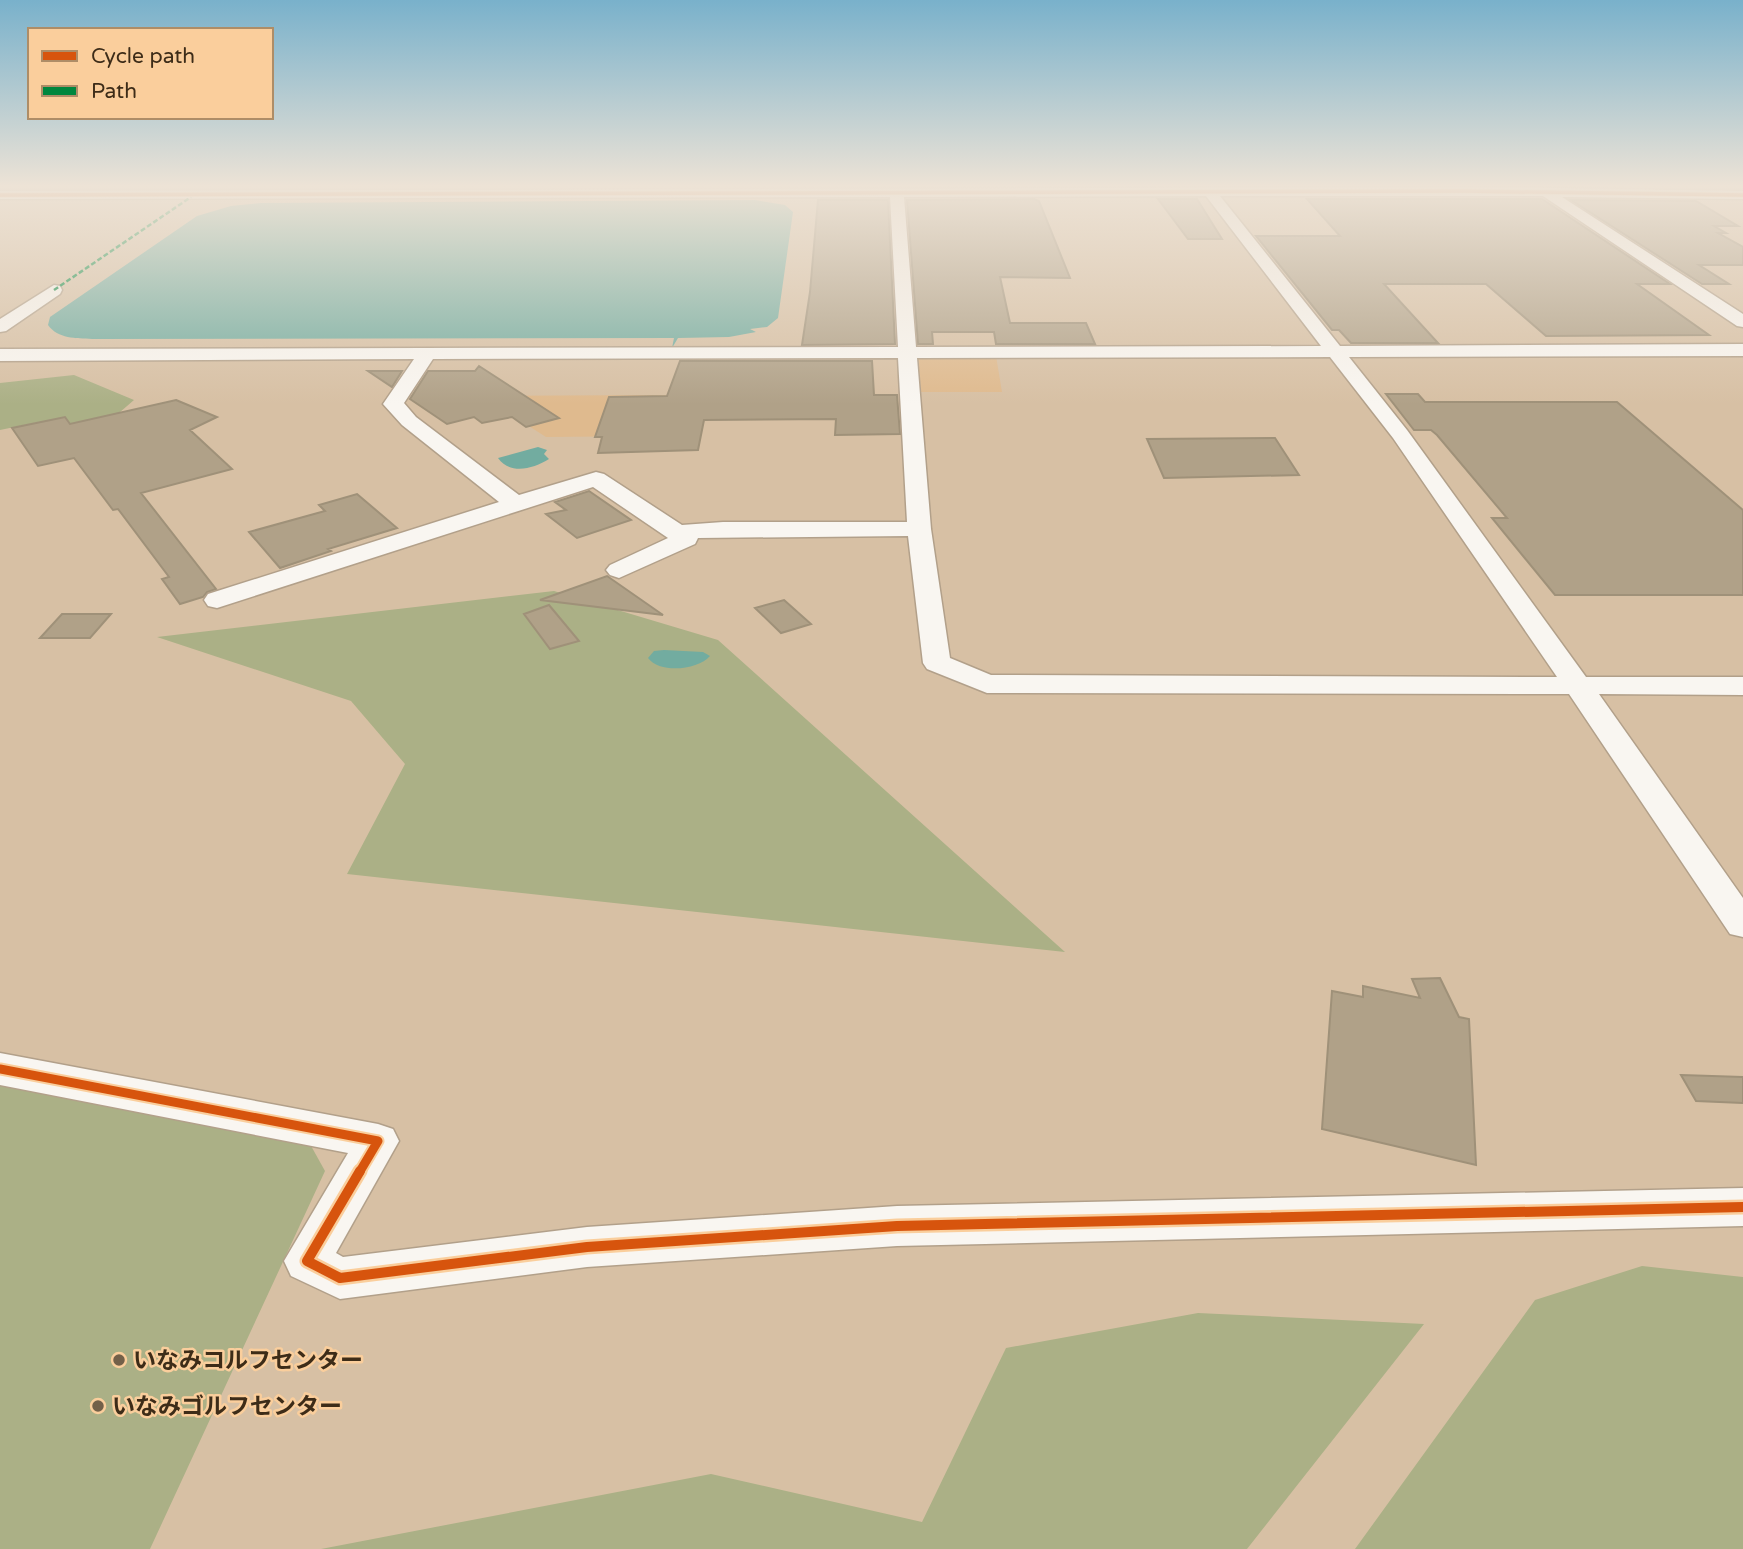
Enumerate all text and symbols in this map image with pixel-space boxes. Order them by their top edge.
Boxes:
legend [28,28,273,119]
text: Cycle path [91,44,195,69]
text: Path [91,79,137,104]
place label: いなみコルフセンター [133,1347,363,1375]
marker: いなみコルフセンター [111,1352,127,1368]
place label: いなみゴルフセンター [112,1393,342,1421]
marker: いなみゴルフセンター [90,1398,106,1414]

